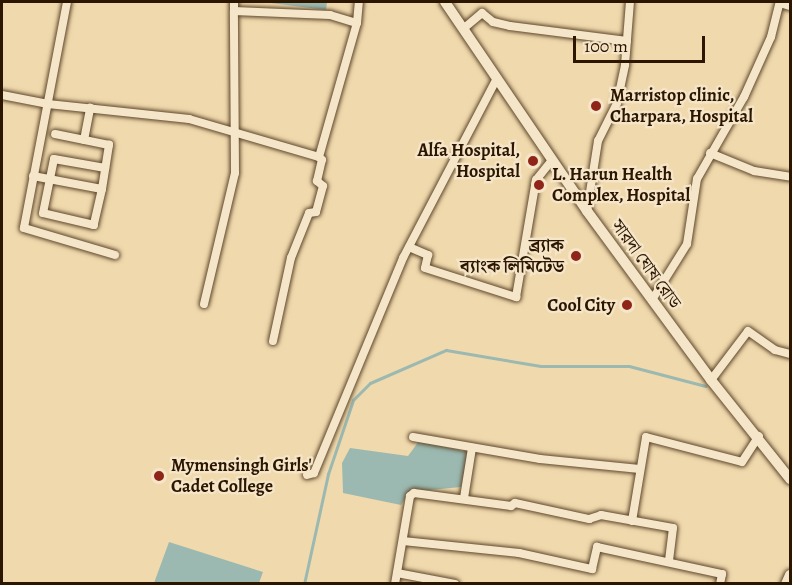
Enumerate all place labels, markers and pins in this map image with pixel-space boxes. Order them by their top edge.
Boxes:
place label: Marristop clinic, Charpara, Hospital [610,85,753,128]
marker: Marristop clinic, Charpara, Hospital [587,97,605,115]
place label: Alfa Hospital, Hospital [417,140,520,182]
marker: Alfa Hospital, Hospital [524,152,542,170]
place label: L. Harun Health Complex, Hospital [552,164,691,207]
marker: L. Harun Health Complex, Hospital [530,176,548,194]
place label: ব্র্যাক ব্যাংক লিমিটেড [460,235,564,278]
marker: ব্র্যাক ব্যাংক লিমিটেড [569,249,583,263]
place label: Cool City [547,294,615,316]
marker: Cool City [620,298,634,312]
place label: Mymensingh Girls' Cadet College [171,455,312,498]
marker: Mymensingh Girls' Cadet College [152,469,166,483]

